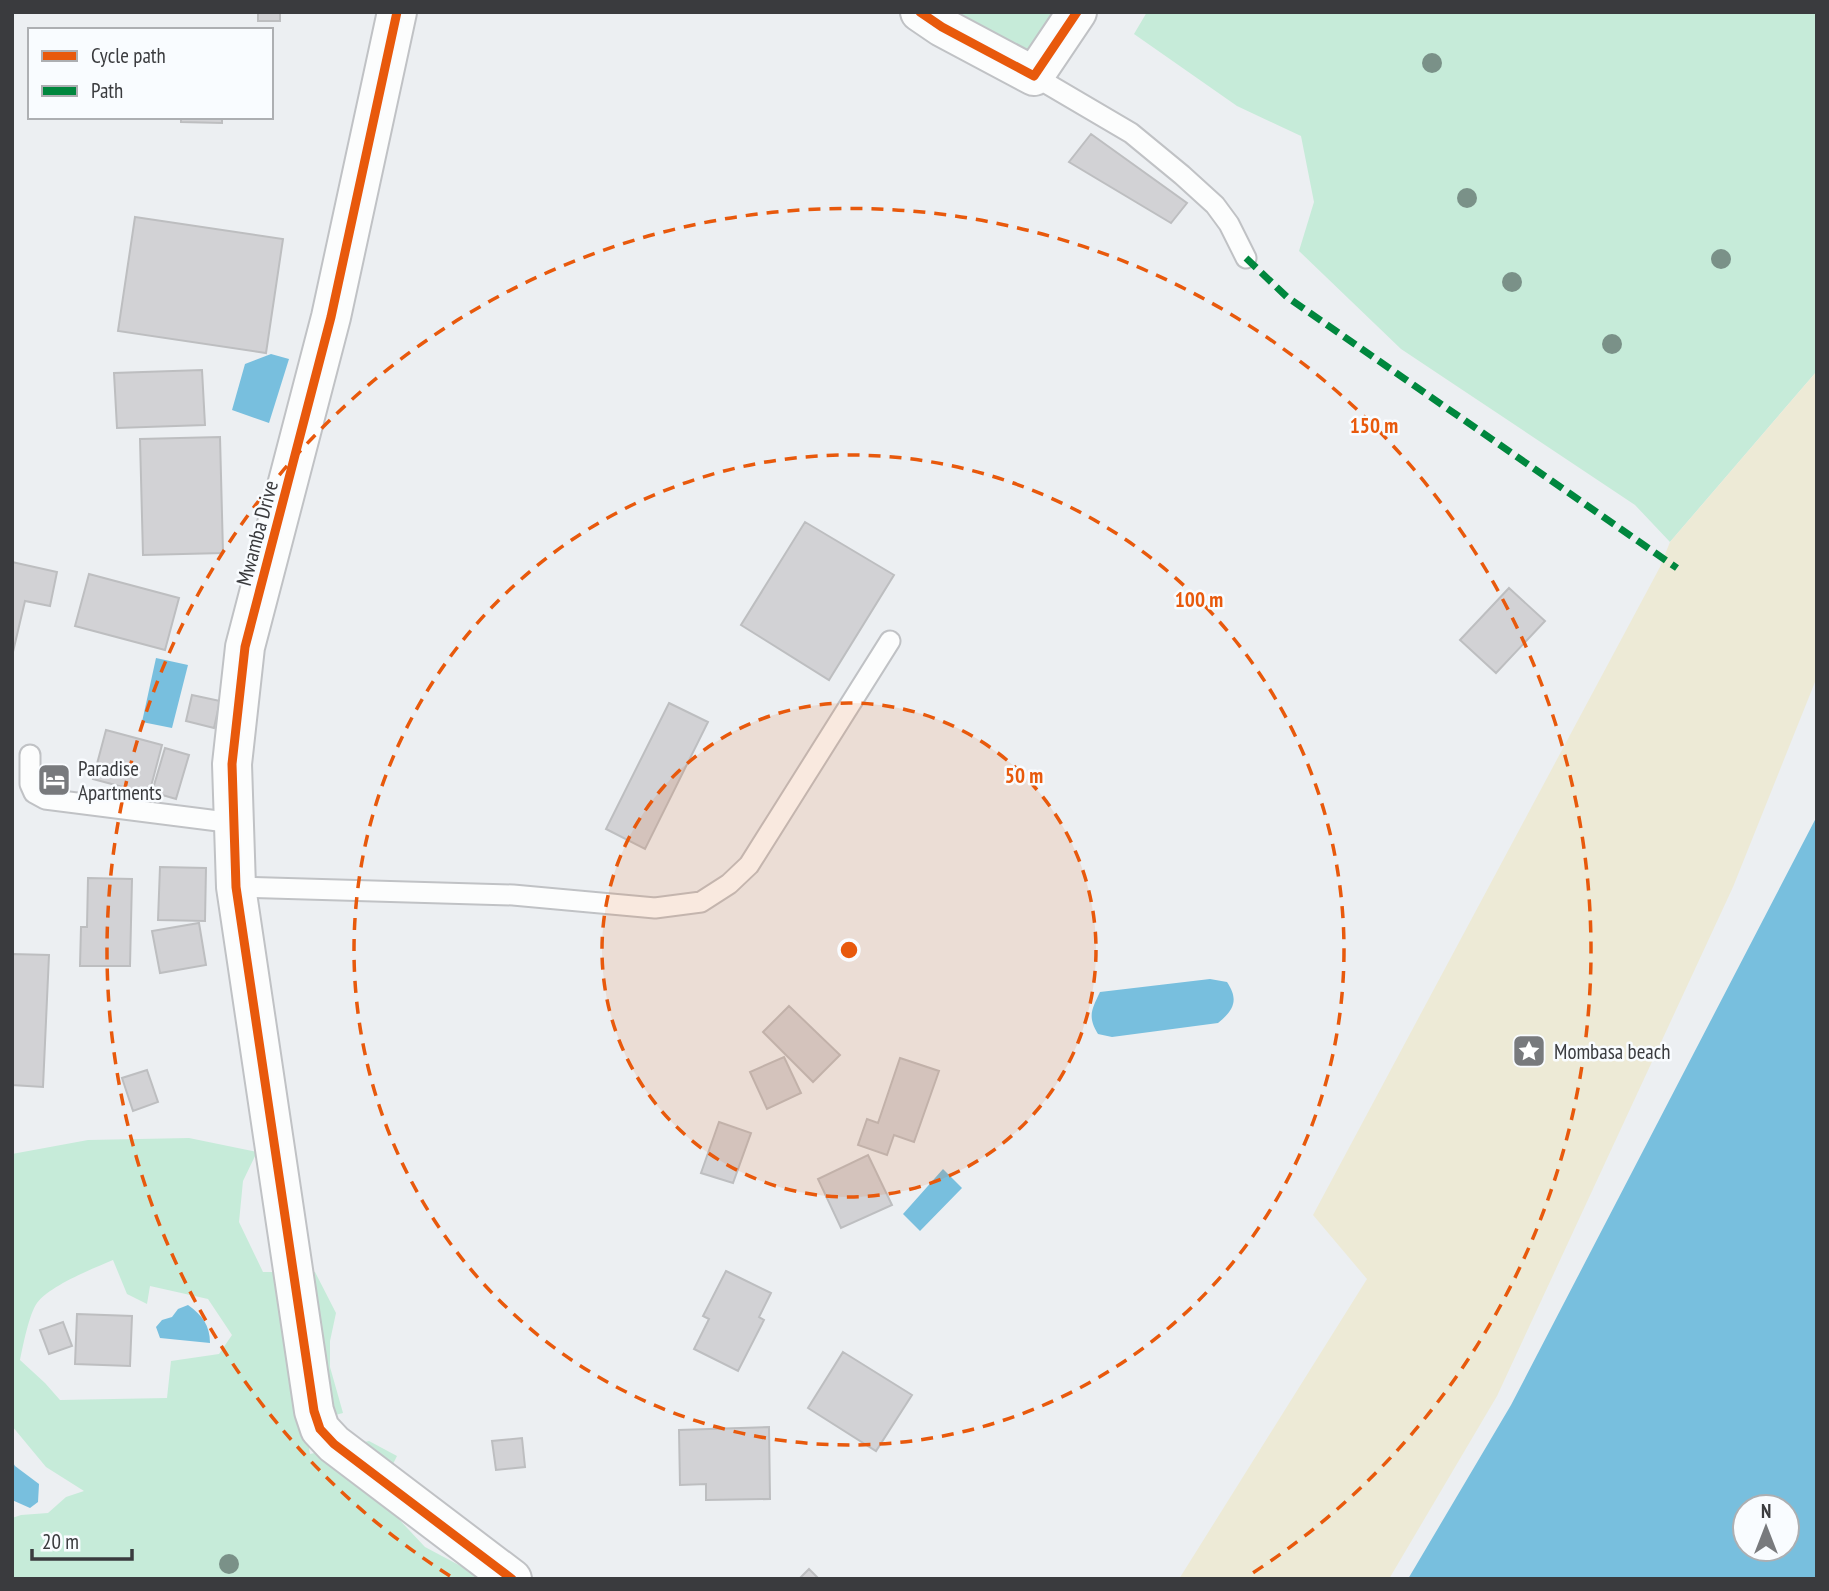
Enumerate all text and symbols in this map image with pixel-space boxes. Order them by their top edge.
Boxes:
legend [28,28,273,119]
text: Cycle path [91,42,166,69]
text: Path [91,77,123,104]
text: 150 m [1350,412,1398,439]
street label: Mwamba Drive [230,477,284,589]
text: 100 m [1175,586,1223,613]
place label: Paradise Apartments [78,755,162,806]
hotel icon: Paradise Apartments [35,761,73,799]
text: 50 m [1005,762,1043,789]
centre of rings [837,938,861,962]
place icon: Mombasa beach [1510,1032,1548,1070]
place label: Mombasa beach [1554,1038,1671,1065]
north arrow [1731,1493,1801,1563]
text: N [1761,1499,1771,1523]
scale bar [32,1518,131,1562]
text: 20 m [42,1528,79,1555]

